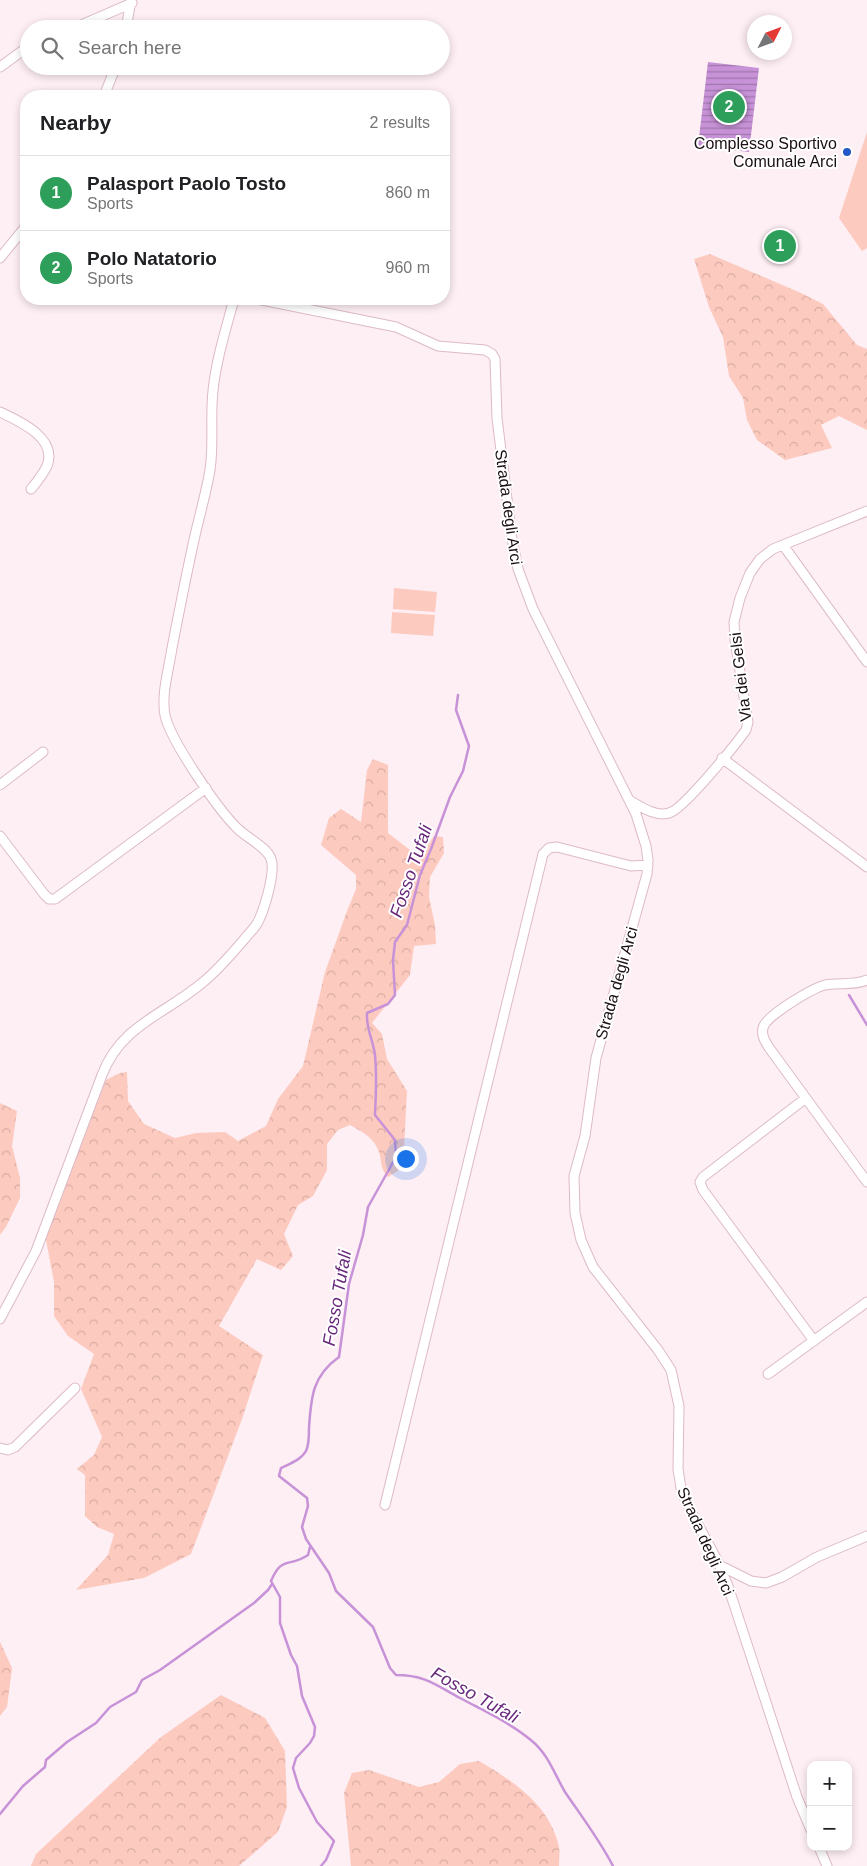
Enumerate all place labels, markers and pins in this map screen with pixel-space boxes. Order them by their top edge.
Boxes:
pin: 2 [713,88,745,126]
place label: Complesso Sportivo Comunale Arci [694,135,837,170]
marker: Complesso Sportivo Comunale Arci [841,146,853,158]
pin: 1 [764,227,796,265]

